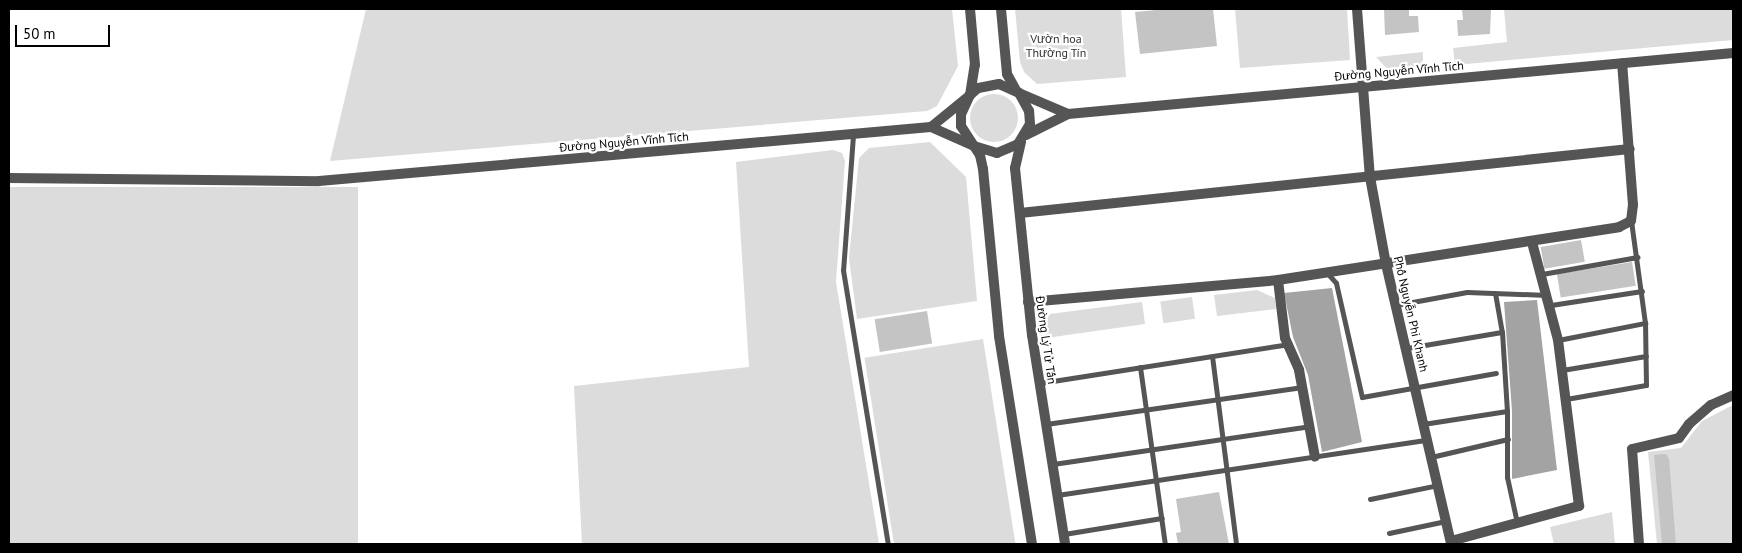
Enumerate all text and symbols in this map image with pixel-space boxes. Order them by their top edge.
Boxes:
scale bar [18,15,112,47]
text: 50 m [23,24,56,43]
park label: Vườn hoa Thường Tín [1026,32,1086,60]
street label: Đường Nguyễn Vĩnh Tích [1333,58,1465,84]
street label: Đường Nguyễn Vĩnh Tích [558,129,690,155]
street label: Phố Nguyễn Phi Khanh [1391,255,1431,373]
street label: Đường Lý Tử Tấn [1033,294,1059,386]

